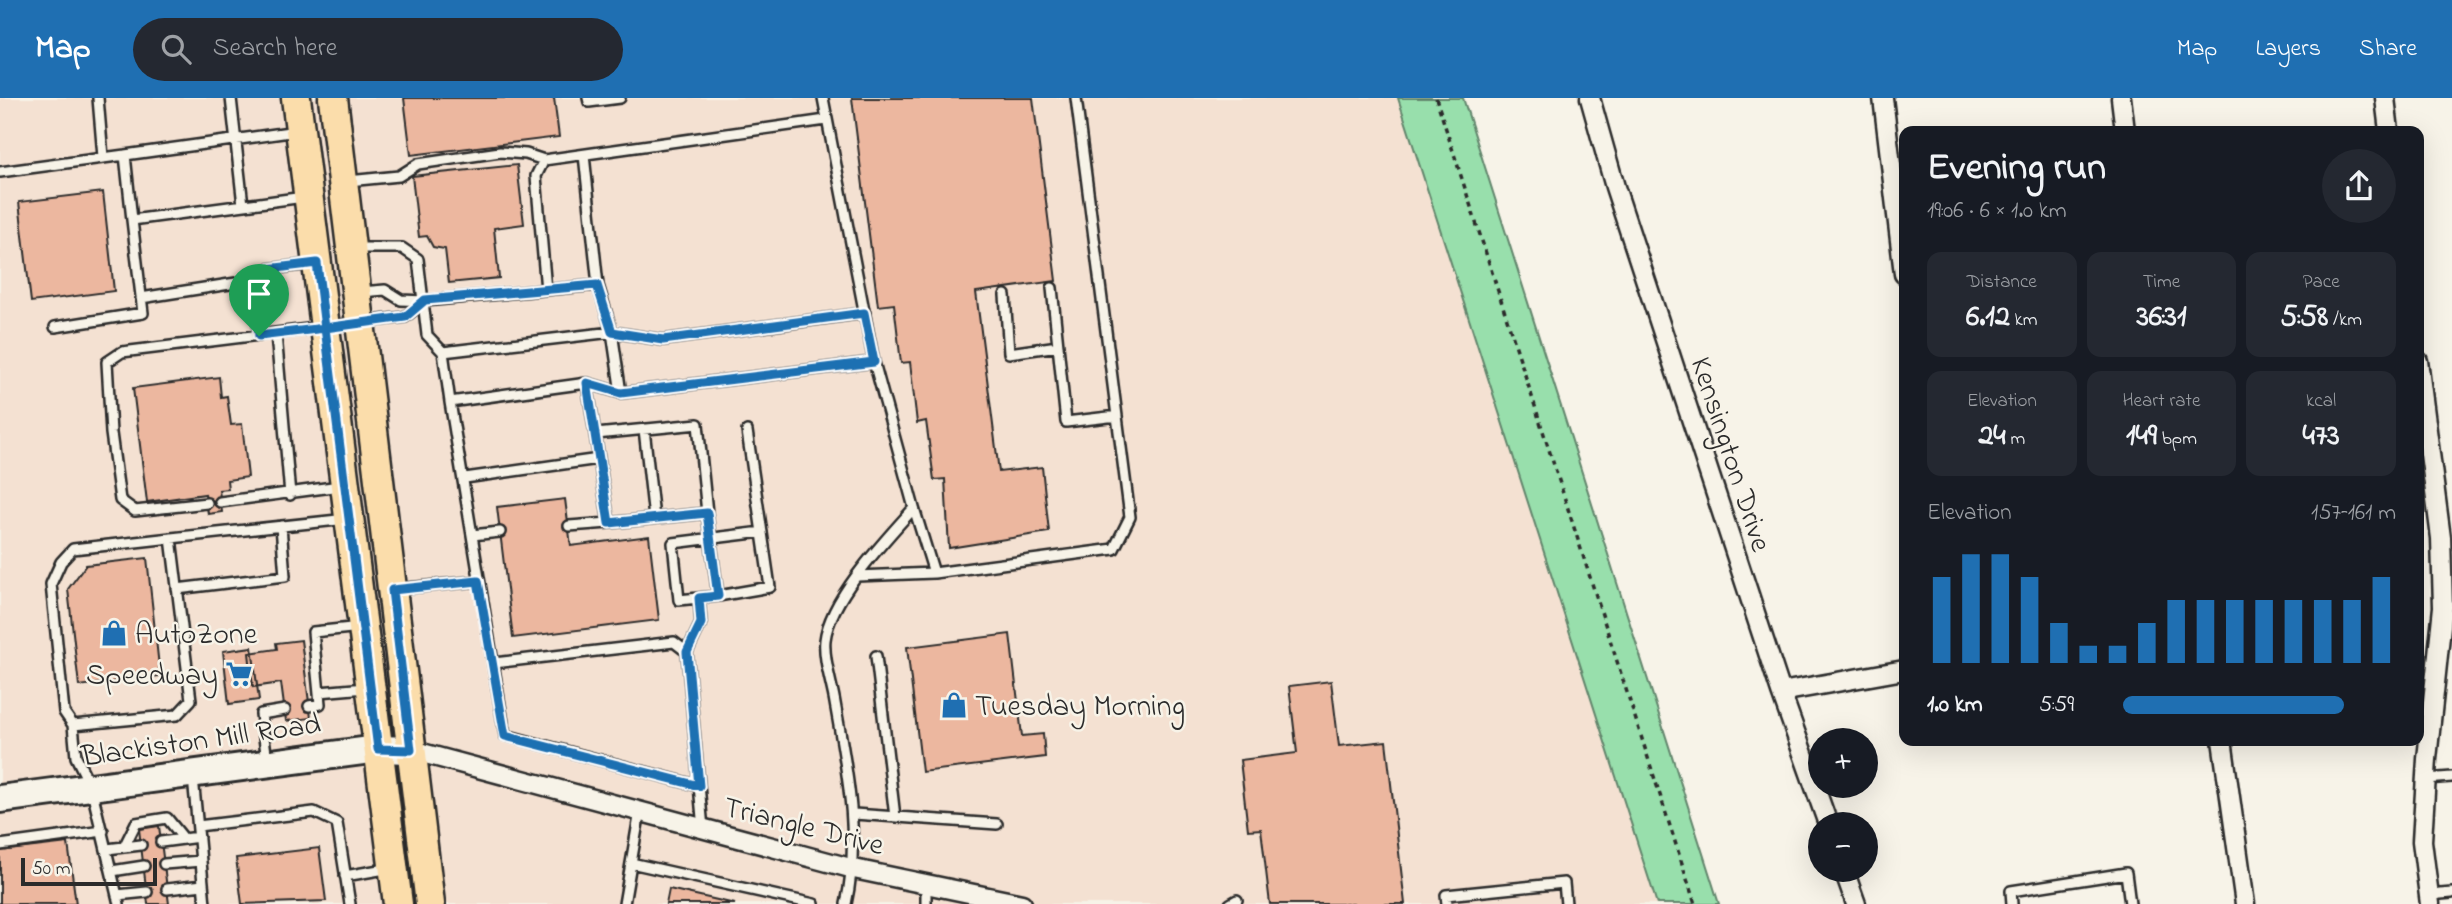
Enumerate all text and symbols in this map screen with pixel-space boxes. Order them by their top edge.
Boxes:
search box [133,18,623,81]
text: Map [35,25,91,73]
icon: search [157,30,195,68]
text: Search here [213,30,337,68]
text: Map [2177,32,2217,67]
text: Layers [2255,32,2321,67]
text: Share [2359,32,2417,67]
text: Evening run [1927,141,2106,197]
button: share [2322,149,2396,223]
text: 19:06 · 6 × 1.0 km [1927,195,2067,228]
pin [229,264,289,336]
text: Distance [1967,269,2037,296]
text: Time [2143,269,2180,296]
text: Pace [2303,269,2340,296]
icon: arrive [240,275,278,313]
text: 6.12 [1966,296,2010,340]
text: 36:31 [2136,296,2187,340]
text: 5:58 [2280,296,2328,340]
text: km [2010,307,2038,334]
text: /km [2328,307,2362,334]
street label: Kensington Drive [1677,352,1782,558]
text: Elevation [1967,388,2037,415]
text: Heart rate [2123,388,2200,415]
text: kcal [2306,388,2336,415]
text: 24 [1978,415,2006,459]
text: 149 [2126,415,2157,459]
text: 473 [2303,415,2340,459]
text: m [2006,426,2025,453]
text: bpm [2157,426,2197,453]
text: Elevation [1927,497,2012,530]
text: 157–161 m [2311,497,2396,530]
place label: AutoZone [135,614,258,658]
shop icon: AutoZone [99,618,129,648]
place label: Speedway [86,655,218,699]
supermarket icon: Speedway [224,659,254,689]
place label: Tuesday Morning [975,686,1185,730]
text: 1.0 km [1927,689,1983,722]
text: 5:59 [2039,689,2074,722]
shop icon: Tuesday Morning [939,690,969,720]
street label: Blackiston Mill Road [78,703,324,781]
map controls [1808,728,1878,882]
button: + [1808,728,1878,798]
street label: Triangle Drive [718,787,889,869]
button: − [1808,812,1878,882]
scale bar [21,855,158,887]
text: 50 m [32,856,71,883]

